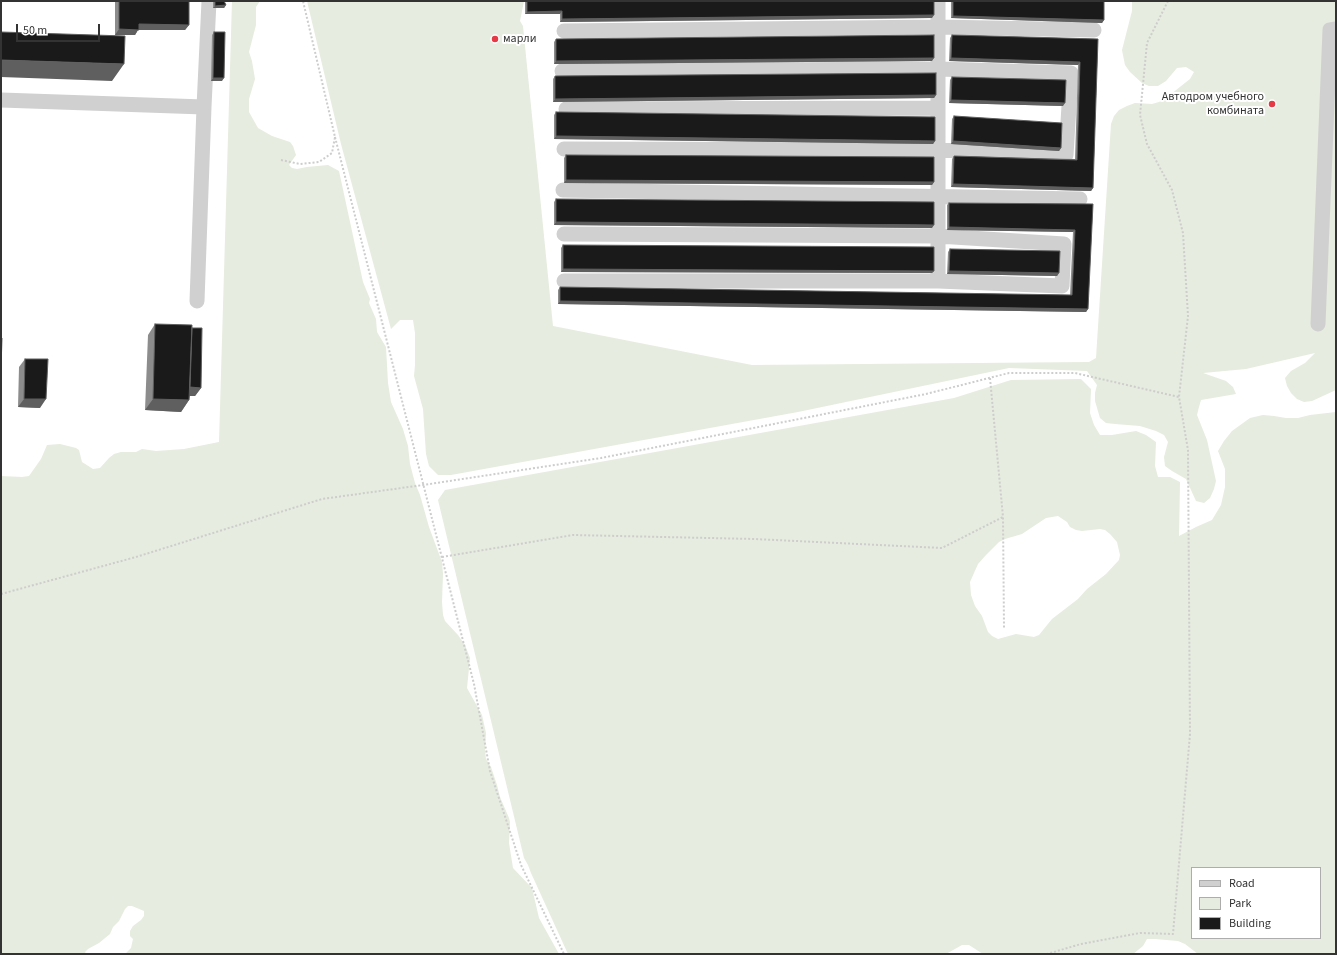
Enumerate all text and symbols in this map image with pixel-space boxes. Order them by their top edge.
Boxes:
scale bar [18,16,102,42]
text: 50 m [23,22,47,39]
place label: марли [503,32,536,46]
marker: марли [490,34,500,44]
place label: Автодром учебного комбината [1162,90,1264,118]
marker: Автодром учебного комбината [1267,99,1277,109]
legend [1191,867,1321,939]
text: Road [1229,875,1255,892]
text: Park [1229,895,1251,912]
text: Building [1229,915,1271,932]

